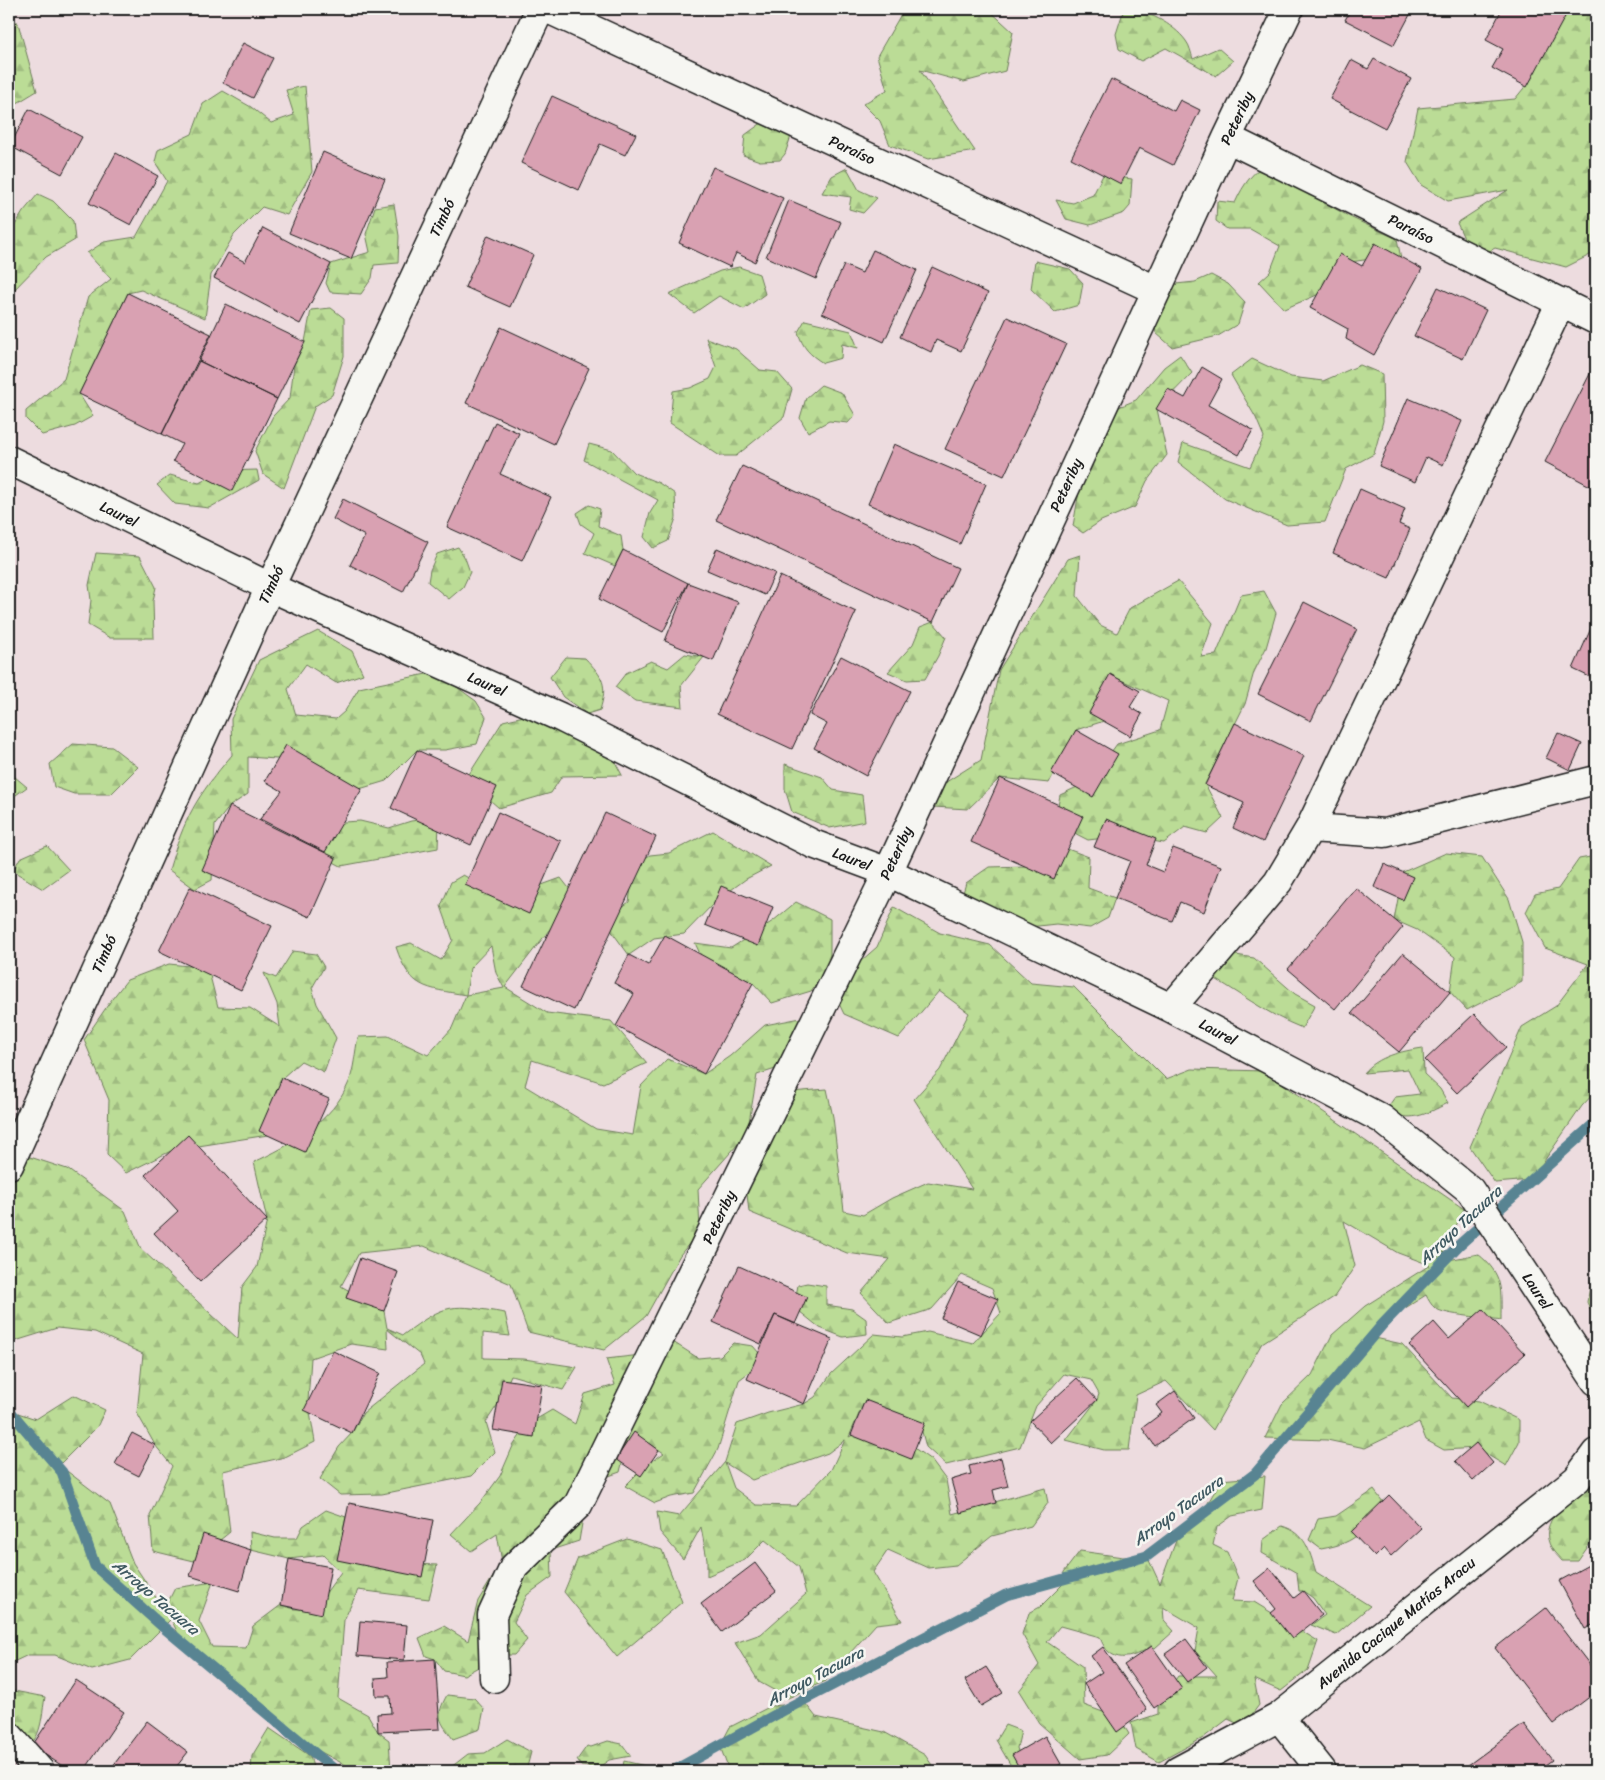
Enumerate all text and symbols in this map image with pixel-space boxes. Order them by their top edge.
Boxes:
street label: Peteriby [1213,86,1261,149]
street label: Paraíso [824,128,880,172]
street label: Timbó [422,194,462,241]
street label: Paraíso [1383,207,1439,252]
street label: Peteriby [1042,453,1090,516]
street label: Laurel [95,494,143,535]
street label: Timbó [251,561,291,608]
street label: Laurel [463,664,511,704]
street label: Peteriby [872,821,920,884]
street label: Laurel [829,840,876,879]
street label: Timbó [84,930,124,977]
street label: Laurel [1194,1011,1242,1053]
water label: Arroyo Tacuara [1410,1177,1510,1273]
street label: Peteriby [695,1185,743,1248]
street label: Laurel [1515,1267,1559,1316]
water label: Arroyo Tacuara [1125,1466,1231,1554]
street label: Avenida Cacique Matías Aracu [1310,1550,1481,1696]
water label: Arroyo Tacuara [105,1551,208,1644]
water label: Arroyo Tacuara [760,1637,871,1714]

